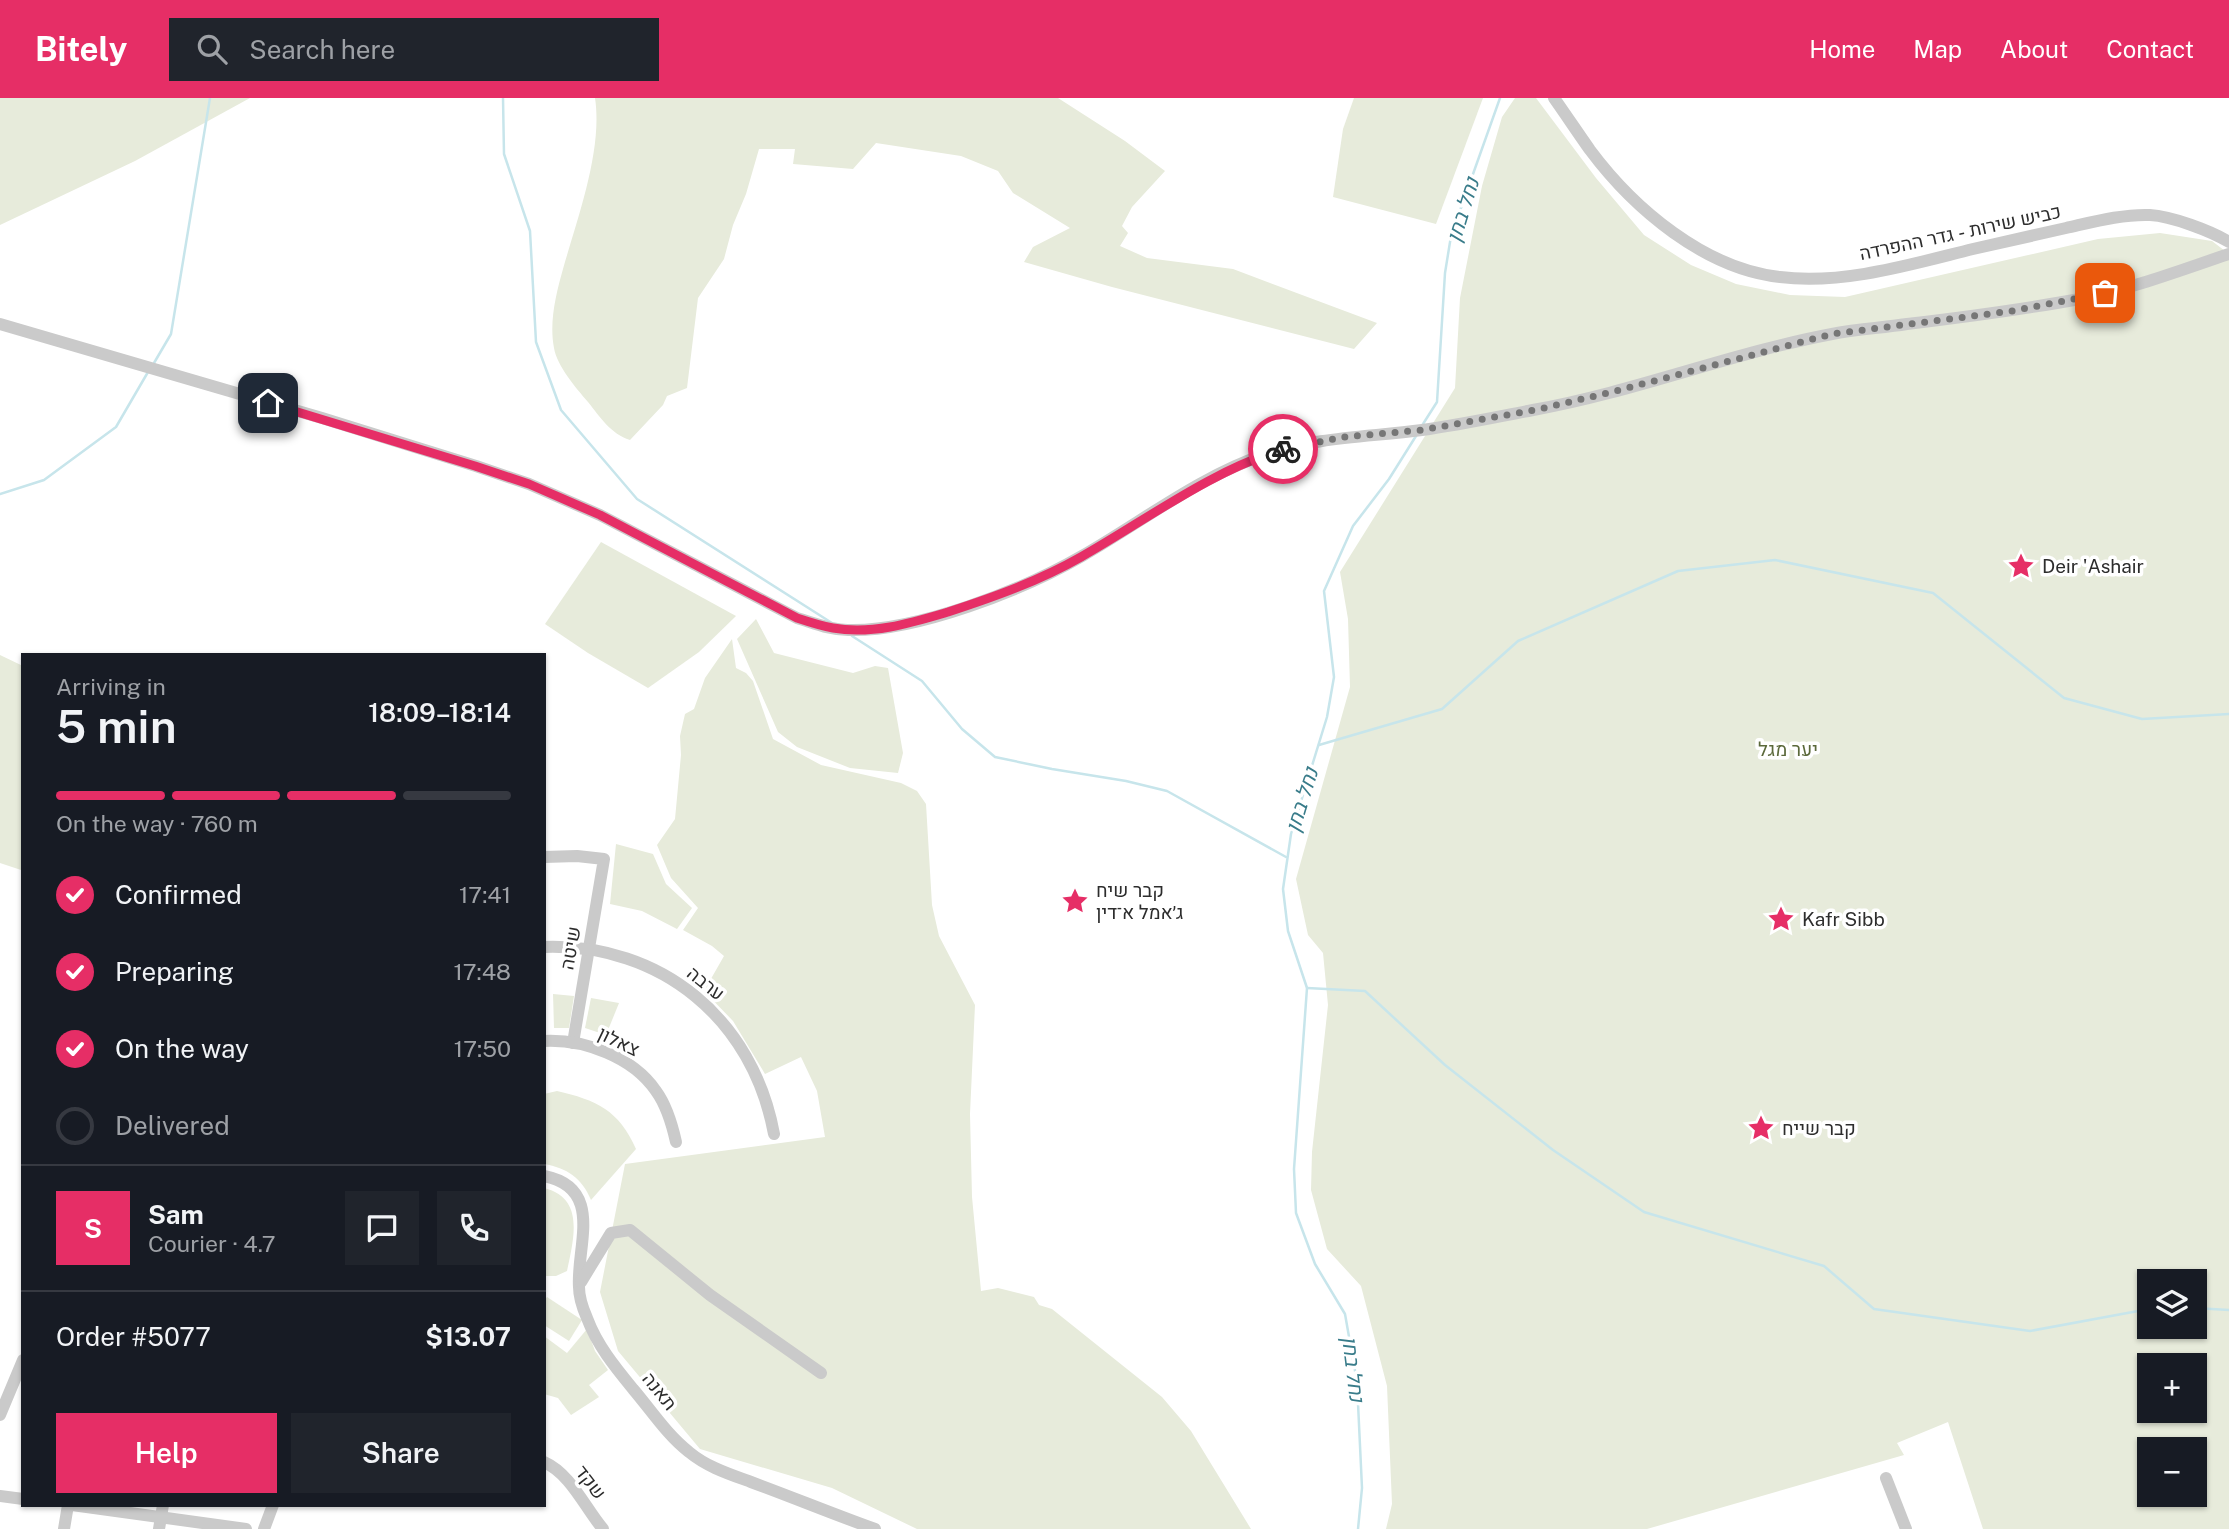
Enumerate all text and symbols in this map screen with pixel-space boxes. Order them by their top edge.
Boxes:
search box [169,18,659,81]
text: Bitely [35,30,127,68]
icon: search [193,30,231,68]
text: Search here [249,34,395,65]
text: Home [1809,35,1875,63]
text: Map [1913,35,1962,63]
text: About [2000,35,2068,63]
text: Contact [2106,35,2194,63]
water label: נחל בחן [1441,173,1485,245]
street label: כביש שירות - גדר ההפרדה [1857,200,2063,264]
pin [2075,263,2135,323]
icon: bag [2086,274,2124,312]
pin [238,373,298,433]
icon: home [249,384,287,422]
courier [1248,414,1318,484]
icon: bike [1264,430,1302,468]
place icon: Deir 'Ashair [2006,551,2036,581]
place label: Deir 'Ashair [2042,555,2144,577]
text: Arriving in [56,673,166,700]
text: 18:09–18:14 [368,697,511,728]
text: 5 min [56,699,177,753]
park label: יער מגל [1758,738,1818,760]
water label: נחל בחן [1280,763,1324,835]
text: On the way · 760 m [56,810,258,837]
icon: check [56,876,94,914]
text: Confirmed [115,879,242,910]
place label: קבר שיח ג׳אמל א־דין [1096,879,1183,923]
text: 17:41 [459,881,511,908]
place icon: קבר שיח ג׳אמל א־דין [1060,886,1090,916]
place icon: Kafr Sibb [1766,904,1796,934]
place label: Kafr Sibb [1802,908,1885,930]
street label: שיטה [555,925,585,971]
icon: check [56,953,94,991]
text: Preparing [115,956,234,987]
text: 17:48 [453,958,511,985]
street label: ערבה [683,961,729,1005]
street label: צאלון [595,1022,643,1060]
icon: check [56,1030,94,1068]
text: On the way [115,1033,249,1064]
text: 17:50 [454,1035,511,1062]
text: Delivered [115,1110,230,1141]
place icon: קבר שייח [1746,1113,1776,1143]
place label: קבר שייח [1782,1117,1856,1139]
button: chat [345,1191,419,1265]
button: phone [437,1191,511,1265]
text: Sam [148,1199,204,1230]
text: S [84,1213,102,1244]
text: Courier · 4.7 [148,1230,276,1257]
map controls [2137,1269,2207,1507]
button: layers [2137,1269,2207,1339]
text: Order #5077 [56,1321,211,1352]
text: $13.07 [425,1321,511,1352]
water label: נחל בחן [1337,1335,1370,1405]
button: + [2137,1353,2207,1423]
street label: תאנה [638,1368,682,1414]
button: Help [56,1413,277,1493]
button: Share [291,1413,511,1493]
button: − [2137,1437,2207,1507]
street label: שקד [571,1461,611,1503]

